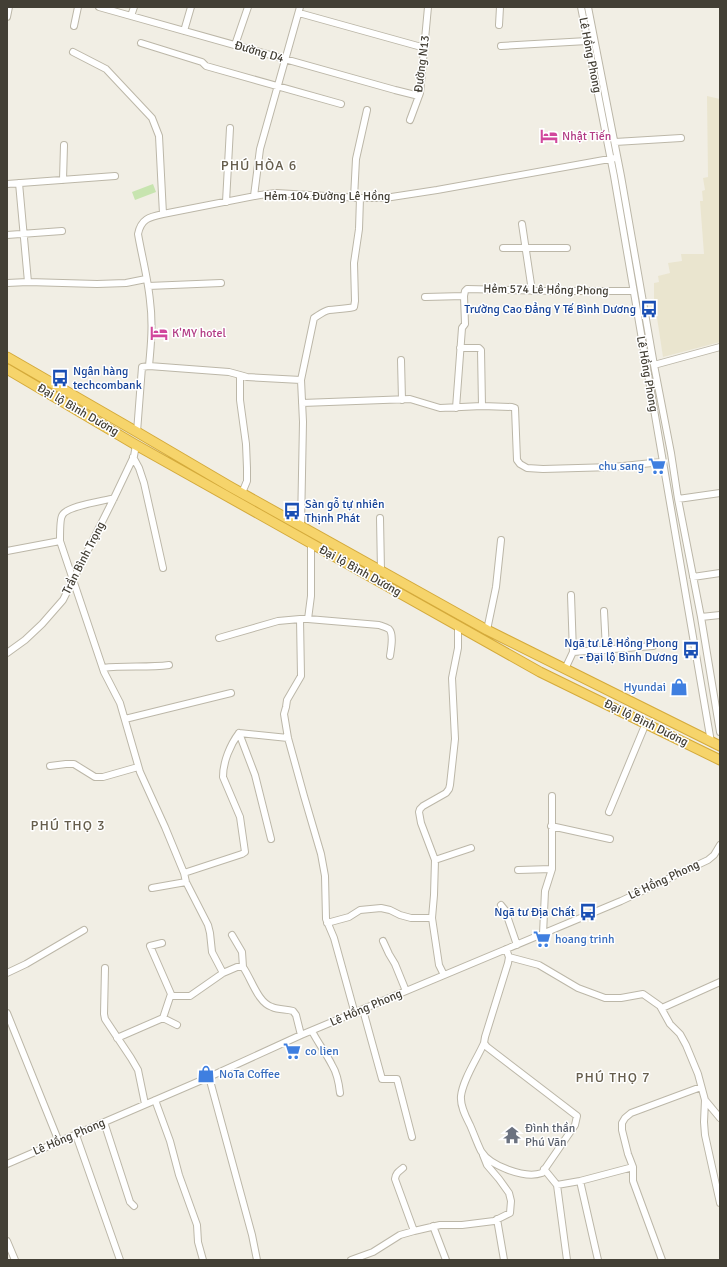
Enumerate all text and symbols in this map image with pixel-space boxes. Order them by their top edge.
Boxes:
street label: Lê Hồng Phong [575,16,605,94]
street label: Đường N13 [411,35,433,93]
street label: Đường D4 [233,38,286,66]
hotel icon: Nhật Tiến [539,126,559,146]
place label: Nhật Tiến [562,129,611,144]
district label: PHÚ HÒA 6 [221,157,297,174]
street label: Hẻm 104 Đường Lê Hồng [264,189,390,204]
street label: Hẻm 574 Lê Hồng Phong [483,281,609,299]
bus stop icon: Trường Cao Đẳng Y Tế Bình Dương [639,299,659,319]
place label: Trường Cao Đẳng Y Tế Bình Dương [464,302,636,317]
hotel icon: K'MY hotel [149,323,169,343]
place label: K'MY hotel [172,326,226,341]
street label: Lê Hồng Phong [633,335,661,413]
place label: Ngân hàng techcombank [73,364,142,393]
bus stop icon: Ngân hàng techcombank [50,368,70,388]
street label: Đại lộ Bình Dương [34,381,122,439]
supermarket icon: chu sang [647,456,667,476]
place label: chu sang [598,459,644,474]
place label: Sàn gỗ tự nhiên Thịnh Phát [305,497,385,526]
bus stop icon: Sàn gỗ tự nhiên Thịnh Phát [282,501,302,521]
street label: Trần Bình Trọng [59,519,109,597]
street label: Đại lộ Bình Dương [316,542,404,600]
place label: Ngã tư Lê Hồng Phong - Đại lộ Bình Dương [564,636,678,665]
bus stop icon: Ngã tư Lê Hồng Phong - Đại lộ Bình Dương [681,640,701,660]
shop icon: Hyundai [669,677,689,697]
place label: Hyundai [623,680,666,695]
street label: Đại lộ Bình Dương [601,696,691,750]
district label: PHÚ THỌ 3 [30,817,106,834]
street label: Lê Hồng Phong [626,857,702,903]
bus stop icon: Ngã tư Địa Chất [578,902,598,922]
place label: Ngã tư Địa Chất [494,905,575,920]
supermarket icon: hoang trinh [532,929,552,949]
place label: hoang trinh [555,932,615,947]
street label: Lê Hồng Phong [328,986,404,1030]
supermarket icon: co lien [282,1041,302,1061]
place label: co lien [305,1044,339,1059]
shop icon: NoTa Coffee [196,1064,216,1084]
place label: NoTa Coffee [219,1067,280,1082]
district label: PHÚ THỌ 7 [575,1069,651,1086]
street label: Lê Hồng Phong [31,1115,107,1159]
place label: Đình thần Phú Văn [525,1121,575,1150]
temple icon: Đình thần Phú Văn [502,1125,522,1145]

